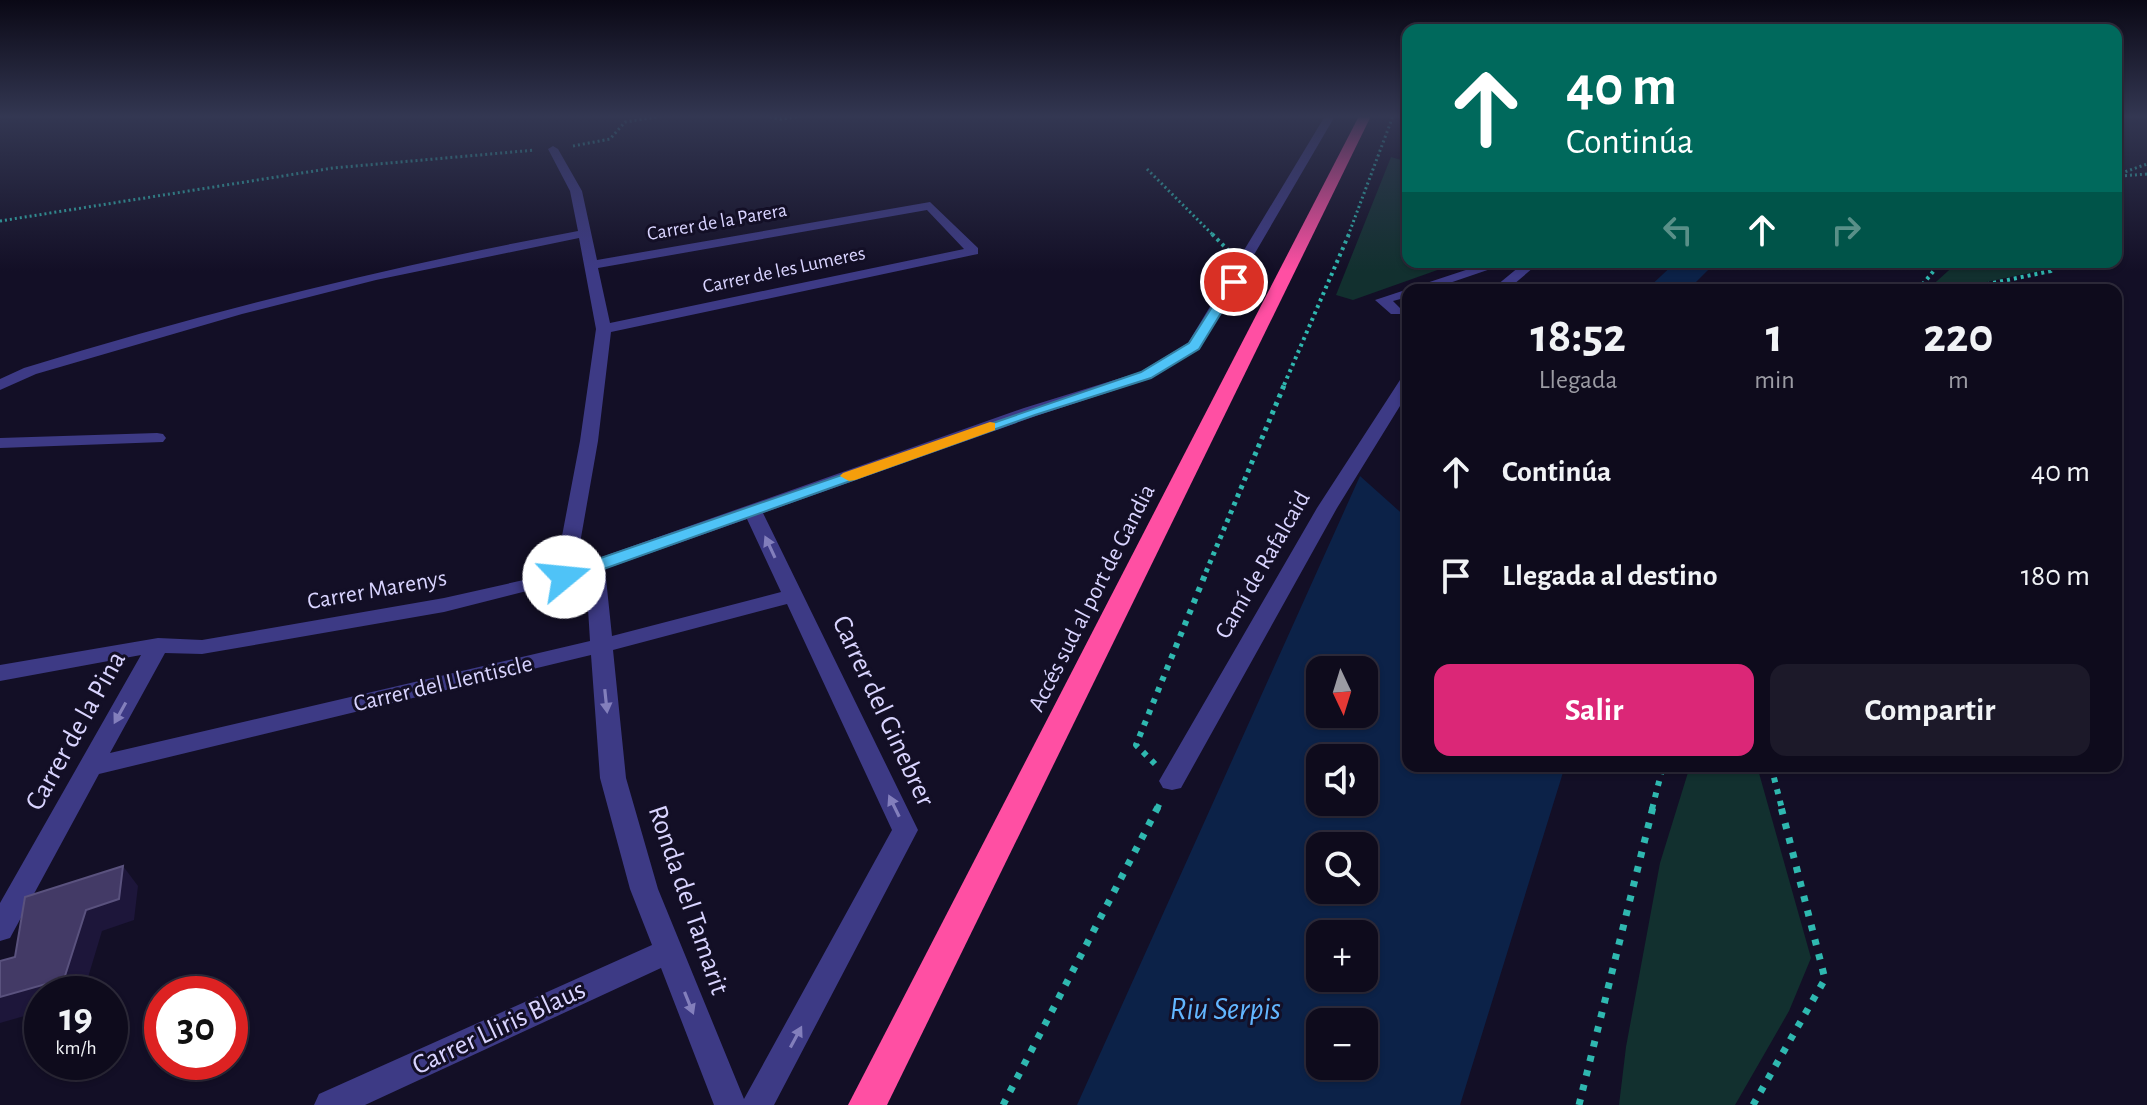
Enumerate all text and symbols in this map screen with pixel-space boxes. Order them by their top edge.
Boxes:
icon: ahead [1434,56,1538,160]
text: 40 m [1566,59,1677,115]
text: Continúa [1566,124,1694,160]
street label: Carrer de la Parera [645,200,789,244]
icon: left [1656,208,1700,252]
icon: ahead [1740,208,1784,252]
icon: right [1824,208,1868,252]
street label: Carrer de les Lumeres [701,243,867,297]
pin [1200,248,1268,316]
icon: arrive [1212,260,1256,304]
text: 18:52 [1530,313,1626,361]
text: 1 [1766,313,1783,361]
text: 220 [1923,313,1993,361]
text: Llegada [1539,367,1618,393]
text: min [1754,367,1795,393]
text: m [1948,367,1969,393]
icon: ahead [1434,450,1478,494]
text: Continúa [1502,457,1611,487]
text: 40 m [2031,457,2090,487]
street label: Accés sud al port de Gandia [1024,480,1160,716]
street label: Camí de Rafalcaid [1211,487,1315,643]
position arrow [522,535,606,619]
one-way arrow [763,535,777,558]
icon: arrive [1434,554,1478,598]
text: Llegada al destino [1502,561,1718,591]
text: 180 m [2021,561,2090,591]
street label: Carrer Marenys [305,566,449,614]
street label: Carrer del Ginebrer [827,611,939,811]
street label: Carrer de la Pina [21,647,131,815]
street label: Carrer del Llentiscle [351,652,535,716]
north arrow [1306,656,1378,728]
map controls [1306,656,1378,1080]
button: Salir [1434,664,1754,756]
button: Compartir [1770,664,2090,756]
one-way arrow [599,689,612,714]
one-way arrow [114,702,127,725]
button: sound [1306,744,1378,816]
one-way arrow [887,795,901,818]
street label: Ronda del Tamarit [643,802,733,998]
button: search [1306,832,1378,904]
button: + [1306,920,1378,992]
speed limit sign: 30 [144,976,248,1080]
street label: Carrer Lliris Blaus [408,976,590,1080]
one-way arrow [683,991,696,1015]
water label: Riu Serpis [1169,993,1281,1026]
text: 19 [59,998,93,1038]
button: − [1306,1008,1378,1080]
one-way arrow [789,1026,802,1049]
text: km/h [55,1038,97,1058]

